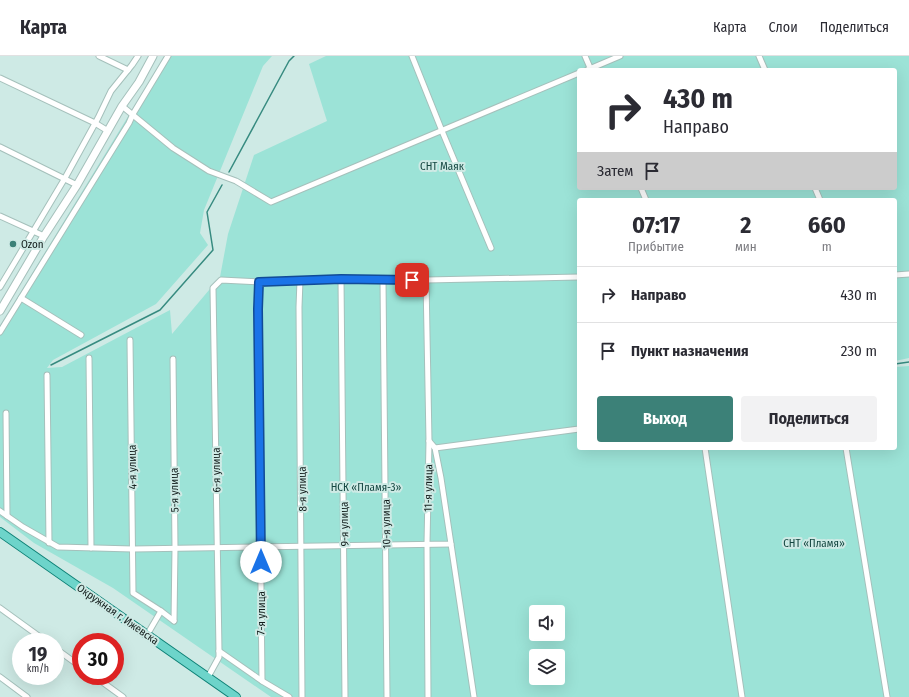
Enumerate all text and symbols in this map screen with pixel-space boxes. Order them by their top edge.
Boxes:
text: Карта [20,16,67,39]
text: Карта [713,19,747,36]
text: Слои [769,19,798,36]
text: Поделиться [820,19,889,36]
text: 430 m [663,82,733,115]
icon: right [597,84,649,136]
text: Направо [663,116,729,138]
park label: СНТ Маяк [420,160,465,173]
icon: arrive [641,160,663,182]
text: Затем [597,162,633,180]
text: 07:17 [632,211,680,239]
text: 2 [740,211,751,239]
text: 660 [808,211,846,239]
place label: Ozon [21,238,44,251]
marker: Ozon [8,239,18,249]
text: Прибытие [628,239,684,254]
text: мин [735,239,757,254]
text: m [822,239,832,254]
pin [395,263,429,297]
icon: arrive [401,269,423,291]
icon: right [597,284,619,306]
text: Направо [631,286,686,304]
text: 430 m [840,286,877,304]
icon: arrive [597,340,619,362]
text: Пункт назначения [631,342,749,360]
text: 230 m [841,342,877,360]
button: Выход [597,396,733,442]
button: Поделиться [741,396,877,442]
street label: 4-я улица [126,444,139,490]
street label: 6-я улица [210,447,223,493]
street label: 11-я улица [422,464,435,512]
street label: 8-я улица [296,466,309,512]
street label: 5-я улица [168,468,181,512]
park label: НСК «Пламя-3» [331,481,401,494]
street label: 10-я улица [380,499,393,549]
street label: 9-я улица [338,501,351,547]
park label: СНТ «Пламя» [783,537,845,550]
position arrow [240,541,282,583]
street label: Окружная г. Ижевска [74,581,161,648]
street label: 7-я улица [255,591,268,635]
map controls [529,605,565,685]
button: sound [529,605,565,641]
speed limit sign: 30 [72,633,124,685]
text: 19 [29,642,47,666]
button: layers [529,649,565,685]
text: km/h [27,663,49,675]

